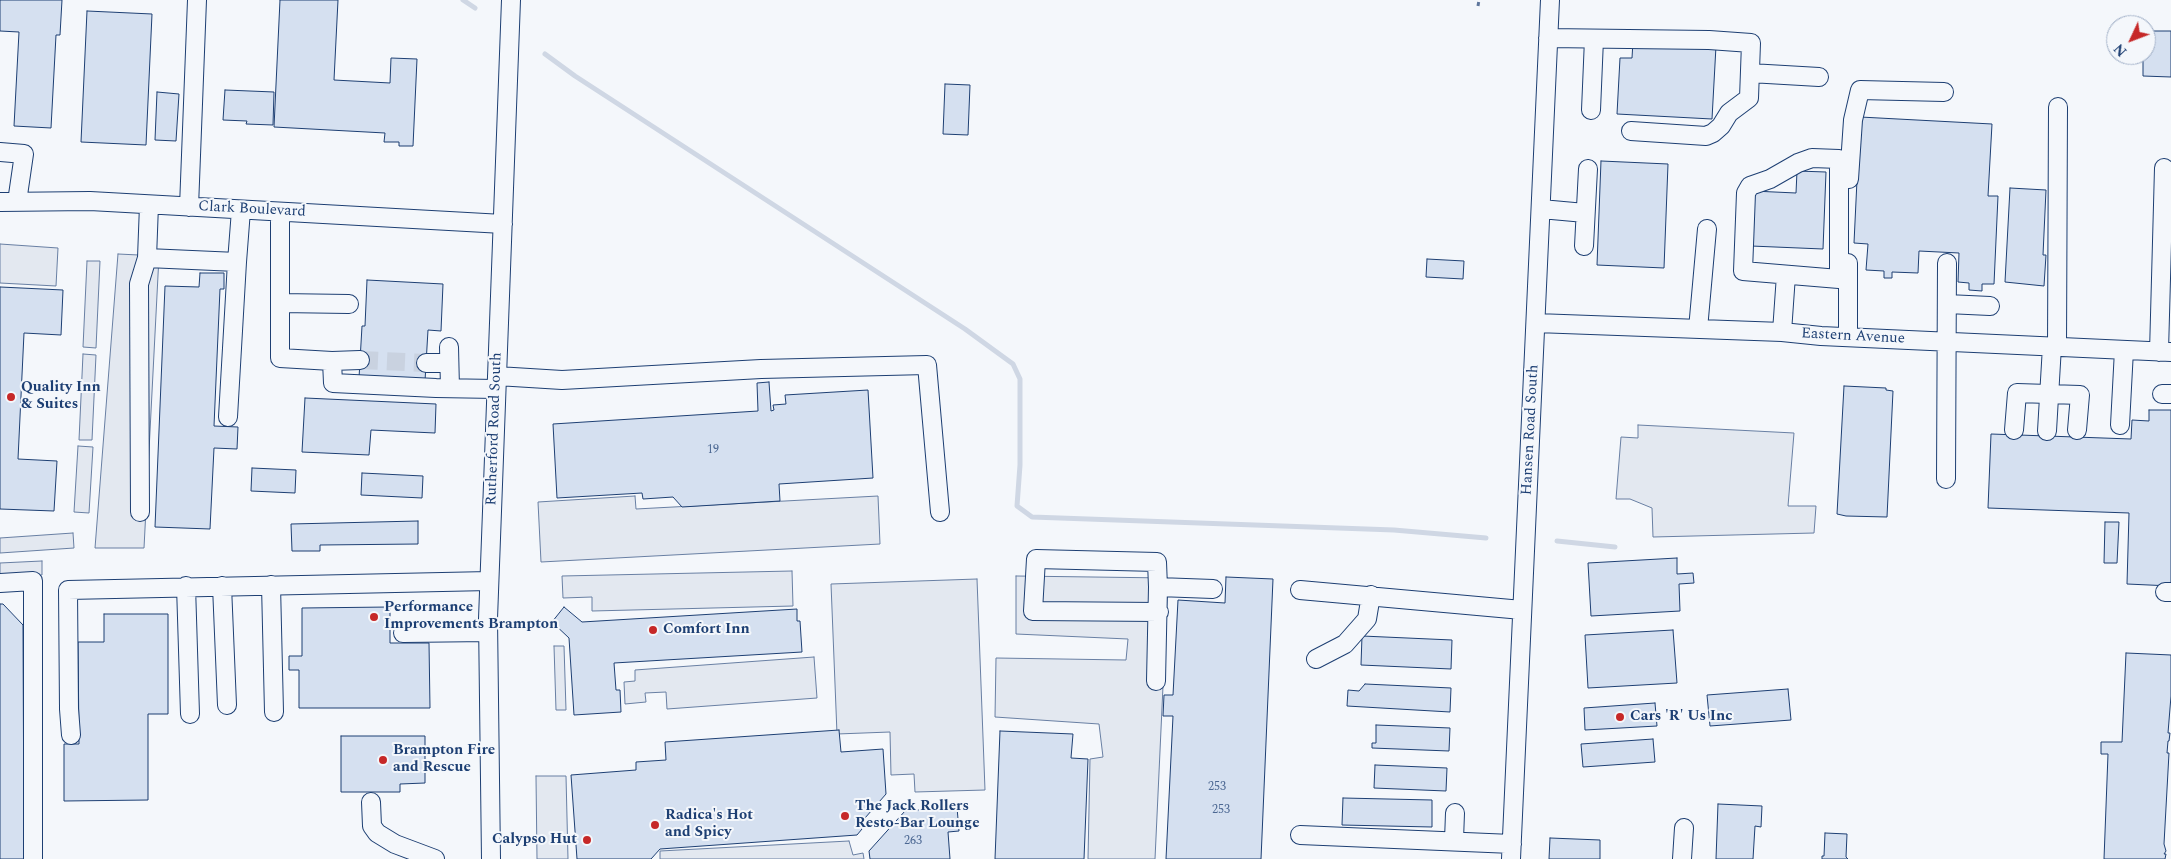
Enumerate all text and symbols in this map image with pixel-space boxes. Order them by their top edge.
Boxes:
north arrow [2106,15,2156,65]
text: N [2109,39,2132,61]
street label: Clark Boulevard [198,198,306,222]
street label: Eastern Avenue [1801,325,1905,349]
street label: Rutherford Road South [483,352,507,506]
street label: Hansen Road South [1519,364,1543,496]
place label: Quality Inn & Suites [21,379,101,414]
marker: Quality Inn & Suites [5,391,17,403]
house number: 19 [707,444,719,458]
place label: Performance Improvements Brampton [384,599,558,634]
marker: Performance Improvements Brampton [368,611,380,623]
place label: Comfort Inn [663,621,750,639]
marker: Comfort Inn [647,624,659,636]
place label: Cars 'R' Us Inc [1630,708,1733,726]
marker: Cars 'R' Us Inc [1614,711,1626,723]
place label: Brampton Fire and Rescue [393,742,495,777]
marker: Brampton Fire and Rescue [377,754,389,766]
house number: 253 [1208,781,1226,795]
place label: The Jack Rollers Resto-Bar Lounge [855,798,980,833]
house number: 253 [1212,804,1230,818]
place label: Radica's Hot and Spicy [665,807,753,842]
marker: The Jack Rollers Resto-Bar Lounge [839,810,851,822]
marker: Radica's Hot and Spicy [649,819,661,831]
place label: Calypso Hut [492,831,577,849]
marker: Calypso Hut [581,834,593,846]
house number: 263 [904,835,922,849]

